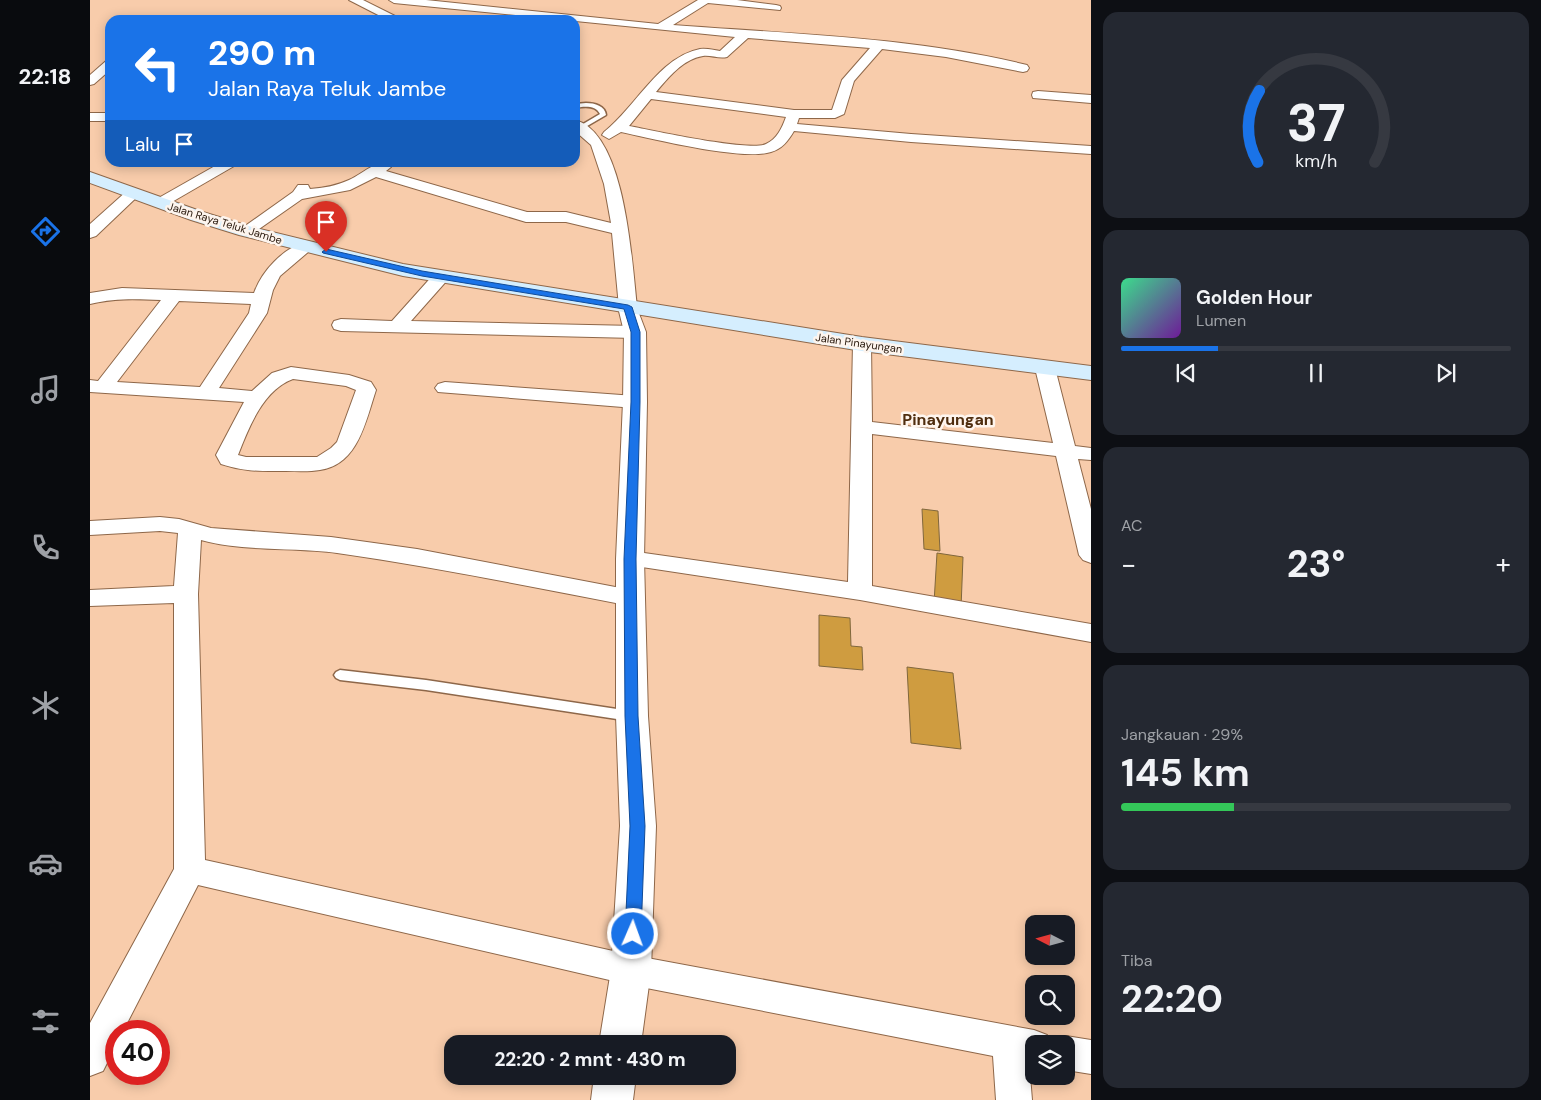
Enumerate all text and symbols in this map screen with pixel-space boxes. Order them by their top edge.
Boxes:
text: 290 m [208,30,316,76]
icon: left [125,35,190,100]
text: 22:18 [19,62,71,91]
text: Jalan Raya Teluk Jambe [208,74,446,103]
text: 37 [1287,89,1345,157]
icon: arrive [170,130,198,158]
text: Lalu [125,132,160,157]
text: km/h [1295,149,1337,173]
street label: Jalan Raya Teluk Jambe [166,199,284,247]
pin [305,201,347,252]
icon: arrive [312,208,340,236]
icon: directions [28,214,63,249]
text: Golden Hour [1196,285,1312,310]
text: Lumen [1196,310,1246,331]
street label: Jalan Pinayungan [815,330,903,356]
icon: previous [1172,359,1200,387]
icon: pause [1302,359,1330,387]
icon: next [1432,359,1460,387]
icon: music [28,372,63,407]
district label: Pinayungan [902,409,994,430]
text: AC [1121,515,1142,536]
icon: phone [28,530,63,565]
text: 23° [1287,539,1345,589]
text: − [1121,546,1136,583]
text: + [1496,546,1511,583]
icon: climate [28,688,63,723]
text: Jangkauan · 29% [1121,724,1243,745]
text: 145 km [1121,748,1250,798]
icon: car [28,846,63,881]
position arrow [606,907,658,959]
north arrow [1025,915,1075,965]
map controls [1025,915,1075,1085]
text: Tiba [1121,950,1153,971]
text: 22:20 [1121,974,1223,1024]
button: search [1025,975,1075,1025]
icon: filters [28,1004,63,1039]
speed limit sign: 40 [105,1020,170,1085]
button: layers [1025,1035,1075,1085]
text: 22:20 · 2 mnt · 430 m [494,1047,686,1072]

